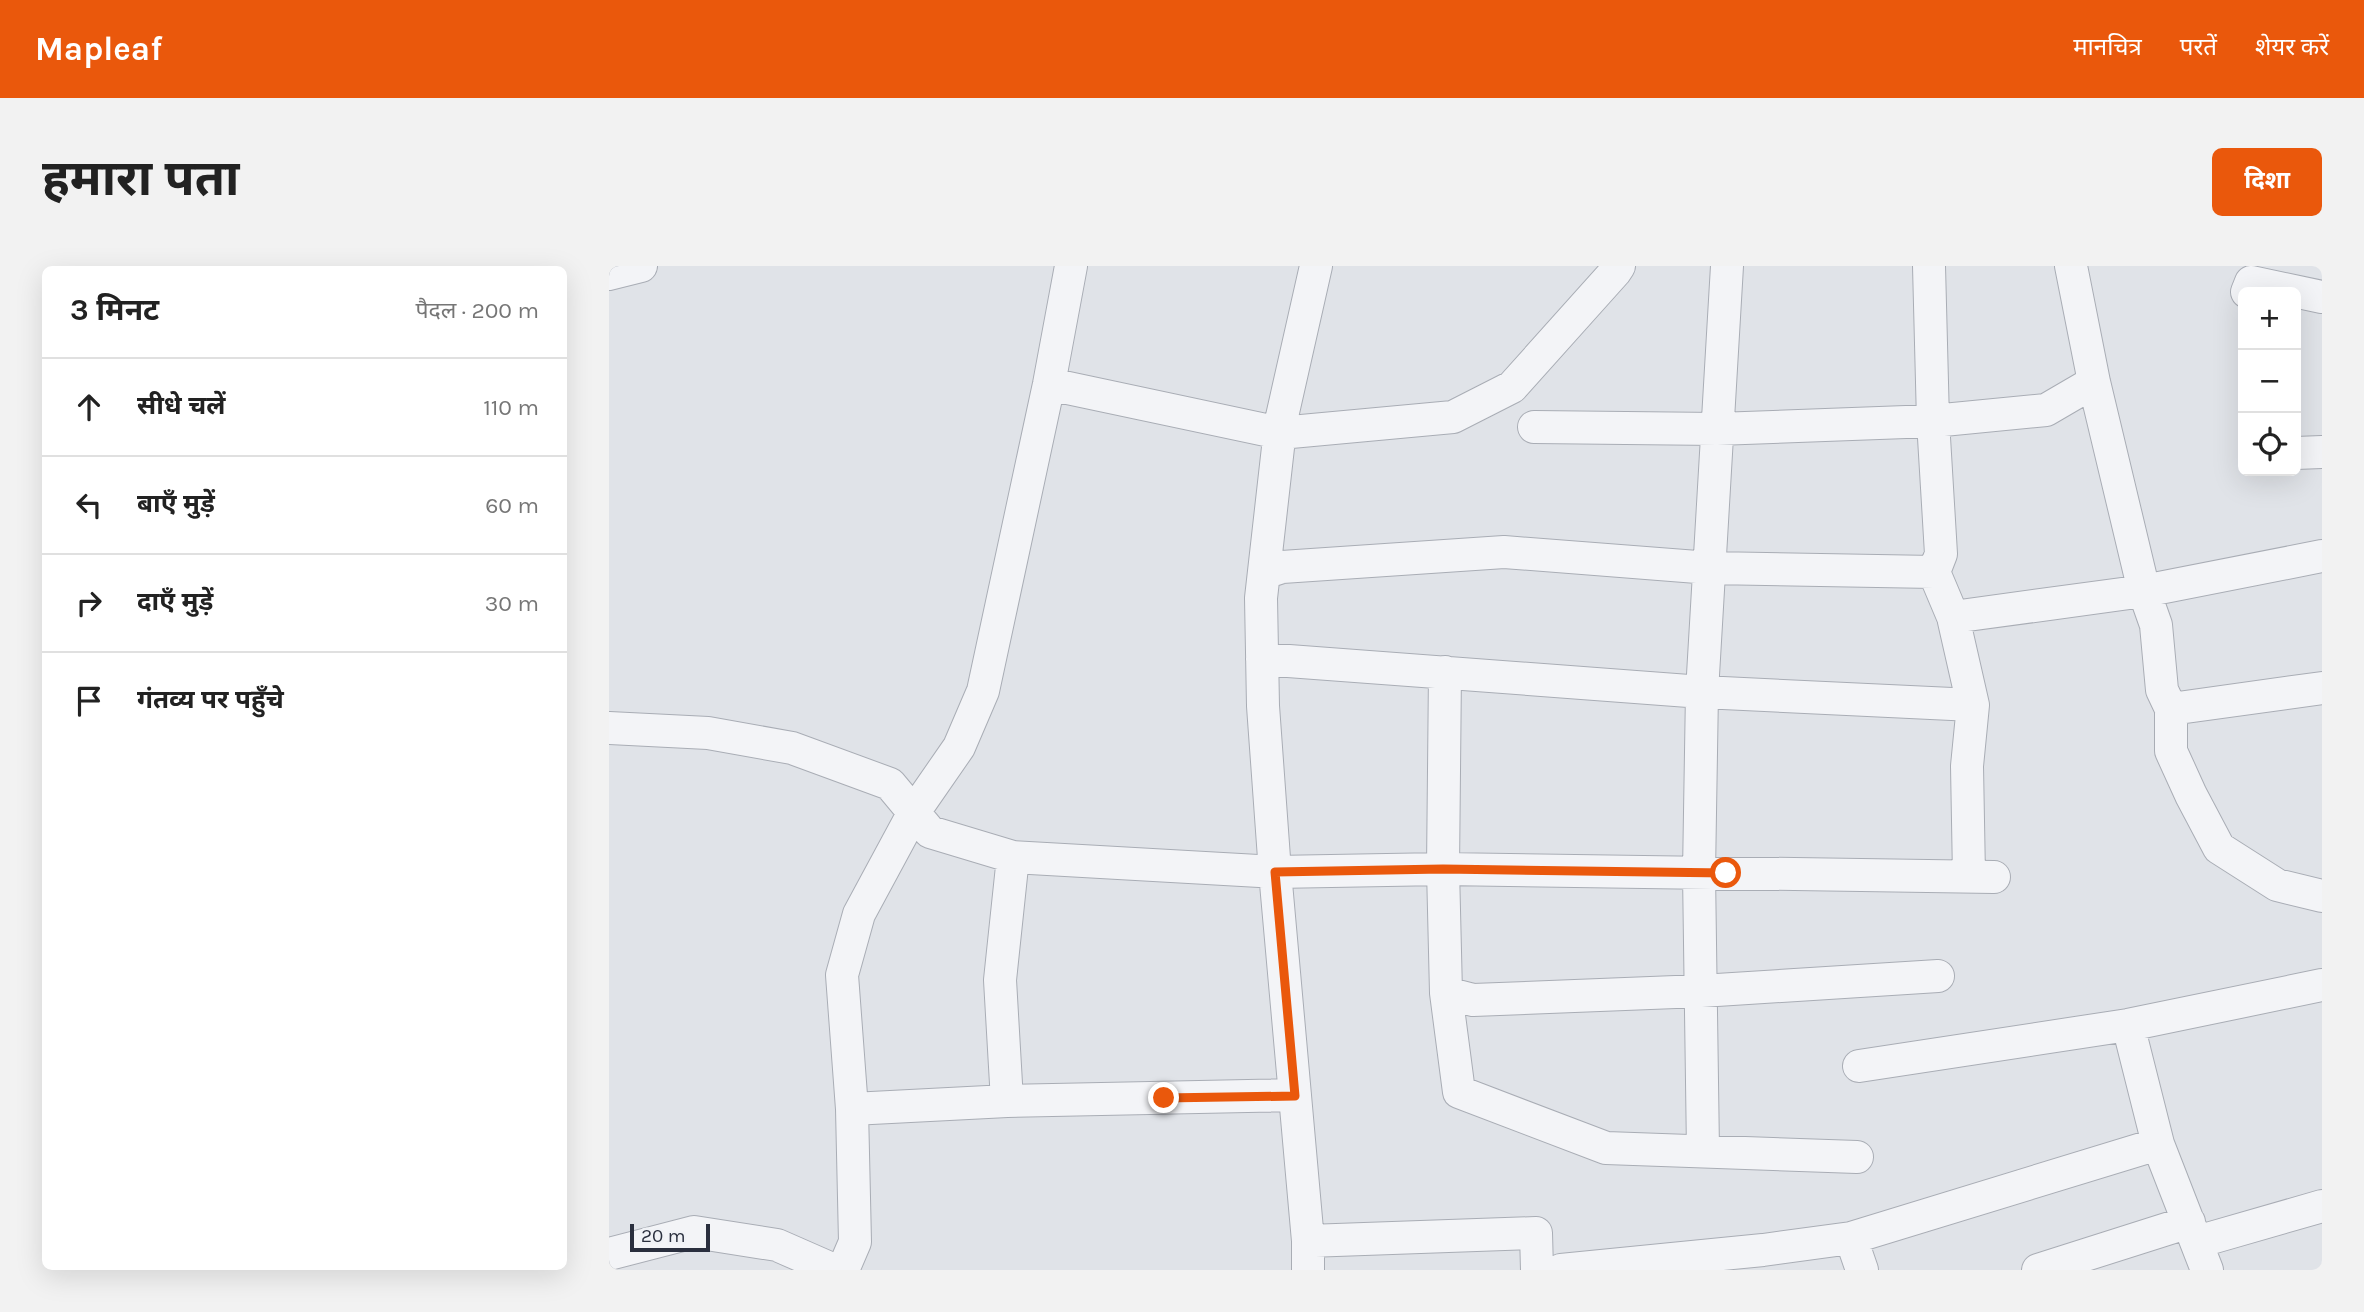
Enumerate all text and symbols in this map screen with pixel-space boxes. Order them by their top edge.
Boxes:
text: Mapleaf [35,30,162,68]
text: मानचित्र [2073,33,2142,61]
text: परतें [2180,33,2217,61]
text: शेयर करें [2255,33,2329,61]
button: दिशा [2212,148,2322,216]
text: हमारा पता [42,150,239,207]
map controls [2238,287,2301,476]
button: + [2238,287,2301,350]
text: 3 मिनट [70,292,159,328]
text: पैदल · 200 m [415,297,539,324]
button: − [2238,350,2301,413]
icon: ahead [70,388,108,426]
text: सीधे चलें [137,390,226,421]
text: 110 m [483,394,539,421]
button: locate [2238,413,2301,476]
icon: left [70,486,108,524]
text: बाएँ मुड़ें [137,488,215,519]
text: 60 m [485,492,539,519]
icon: right [70,584,108,622]
text: दाएँ मुड़ें [137,586,213,617]
text: 30 m [485,590,539,617]
icon: arrive [70,682,108,720]
text: गंतव्य पर पहुँचे [137,684,284,715]
route start [1710,857,1741,888]
route end [1148,1082,1179,1113]
scale bar [630,1221,711,1253]
text: 20 m [641,1225,686,1247]

